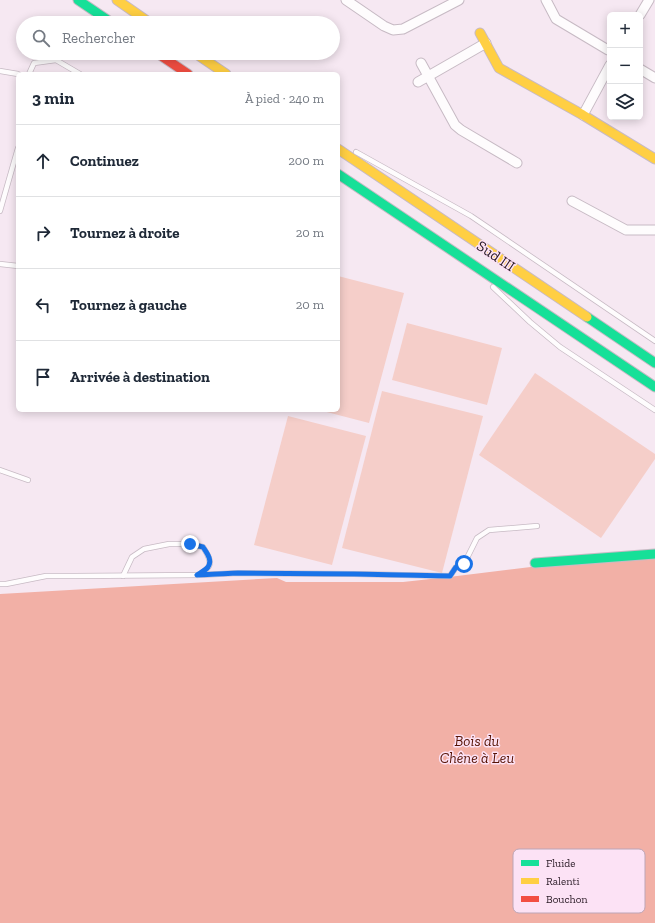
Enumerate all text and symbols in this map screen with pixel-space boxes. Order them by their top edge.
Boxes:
map controls [607,12,643,120]
button: + [607,12,643,48]
search box [16,16,340,60]
icon: search [30,27,52,49]
text: Rechercher [62,29,136,47]
button: − [607,48,643,84]
button: layers [607,84,643,120]
text: 3 min [32,88,74,108]
text: À pied · 240 m [245,91,324,106]
icon: ahead [32,150,54,172]
text: Continuez [70,152,139,170]
text: 200 m [288,153,324,168]
icon: right [32,222,54,244]
text: Tournez à droite [70,224,180,242]
text: 20 m [296,225,324,240]
street label: Sud III [473,237,519,275]
icon: left [32,294,54,316]
text: Tournez à gauche [70,296,187,314]
text: 20 m [296,297,324,312]
icon: arrive [32,366,54,388]
text: Arrivée à destination [70,368,210,386]
route end [181,535,199,553]
route start [455,555,473,573]
park label: Bois du Chêne à Leu [440,732,514,767]
legend [513,849,645,913]
text: Fluide [546,857,576,870]
text: Ralenti [546,875,580,888]
text: Bouchon [546,893,588,906]

